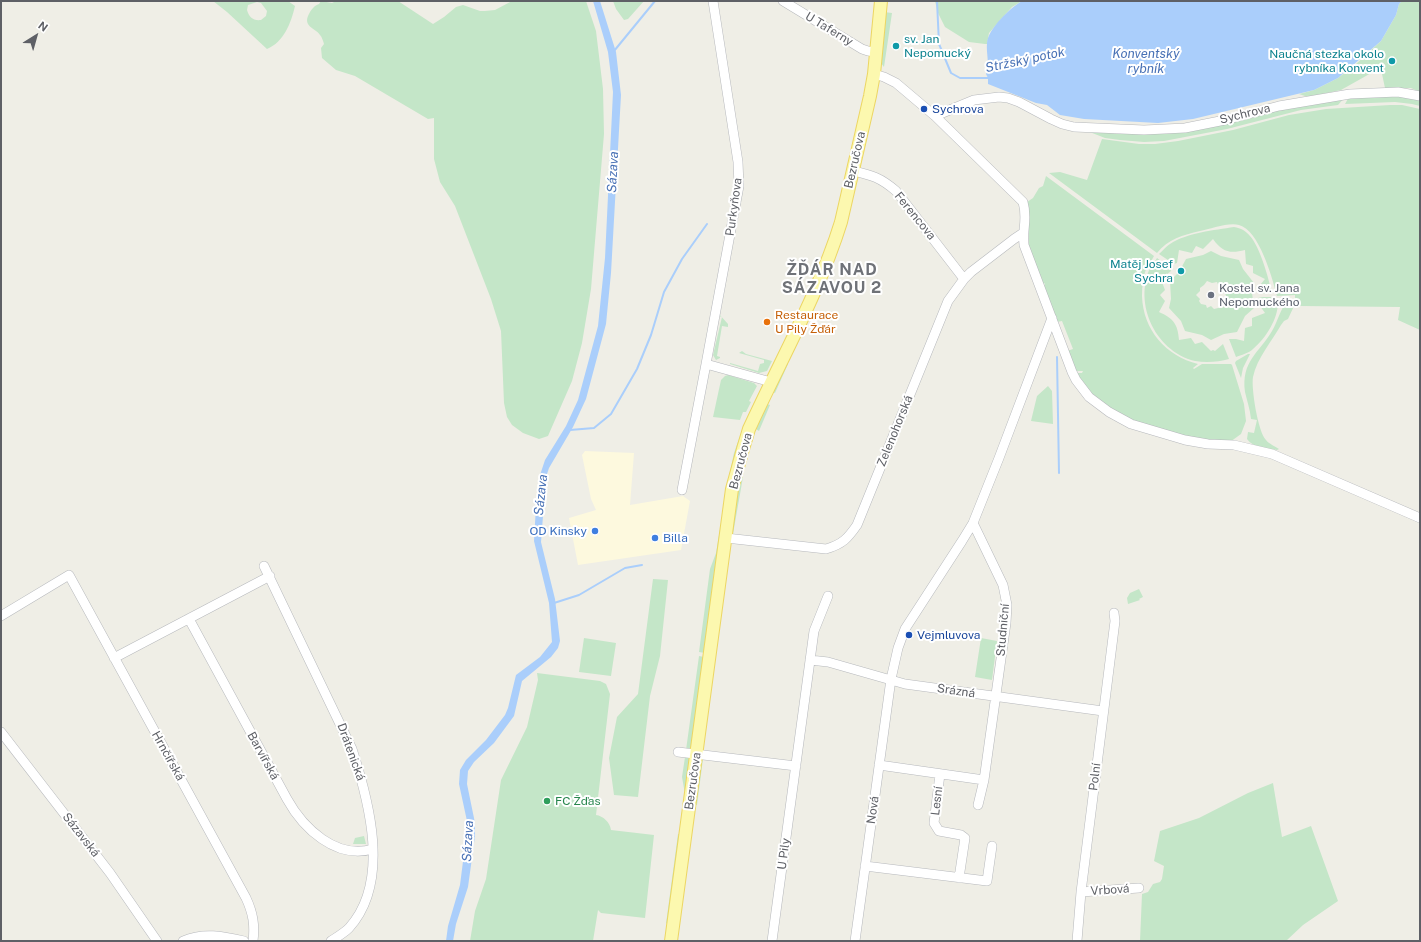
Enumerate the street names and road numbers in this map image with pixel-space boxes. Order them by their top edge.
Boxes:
street label: U Taferny [802,9,856,49]
street label: Sychrova [1218,101,1272,127]
street label: Bezručova [841,130,869,190]
street label: Purkyňova [723,177,745,237]
street label: Ferencova [891,189,939,243]
street label: Zelenohorská [874,393,916,469]
street label: Bezručova [727,431,755,491]
street label: Studniční [994,603,1012,657]
street label: Srázná [936,681,976,701]
street label: Drátenická [334,721,368,783]
street label: Hrnčířská [149,729,187,783]
street label: Barvířská [244,730,282,782]
street label: Bezručova [682,751,704,811]
street label: Polní [1086,762,1104,792]
street label: Lesní [928,786,946,816]
street label: Nová [864,795,882,825]
street label: Sázavská [59,810,103,860]
street label: U Pily [775,837,793,871]
street label: Vrbová [1090,881,1130,899]

